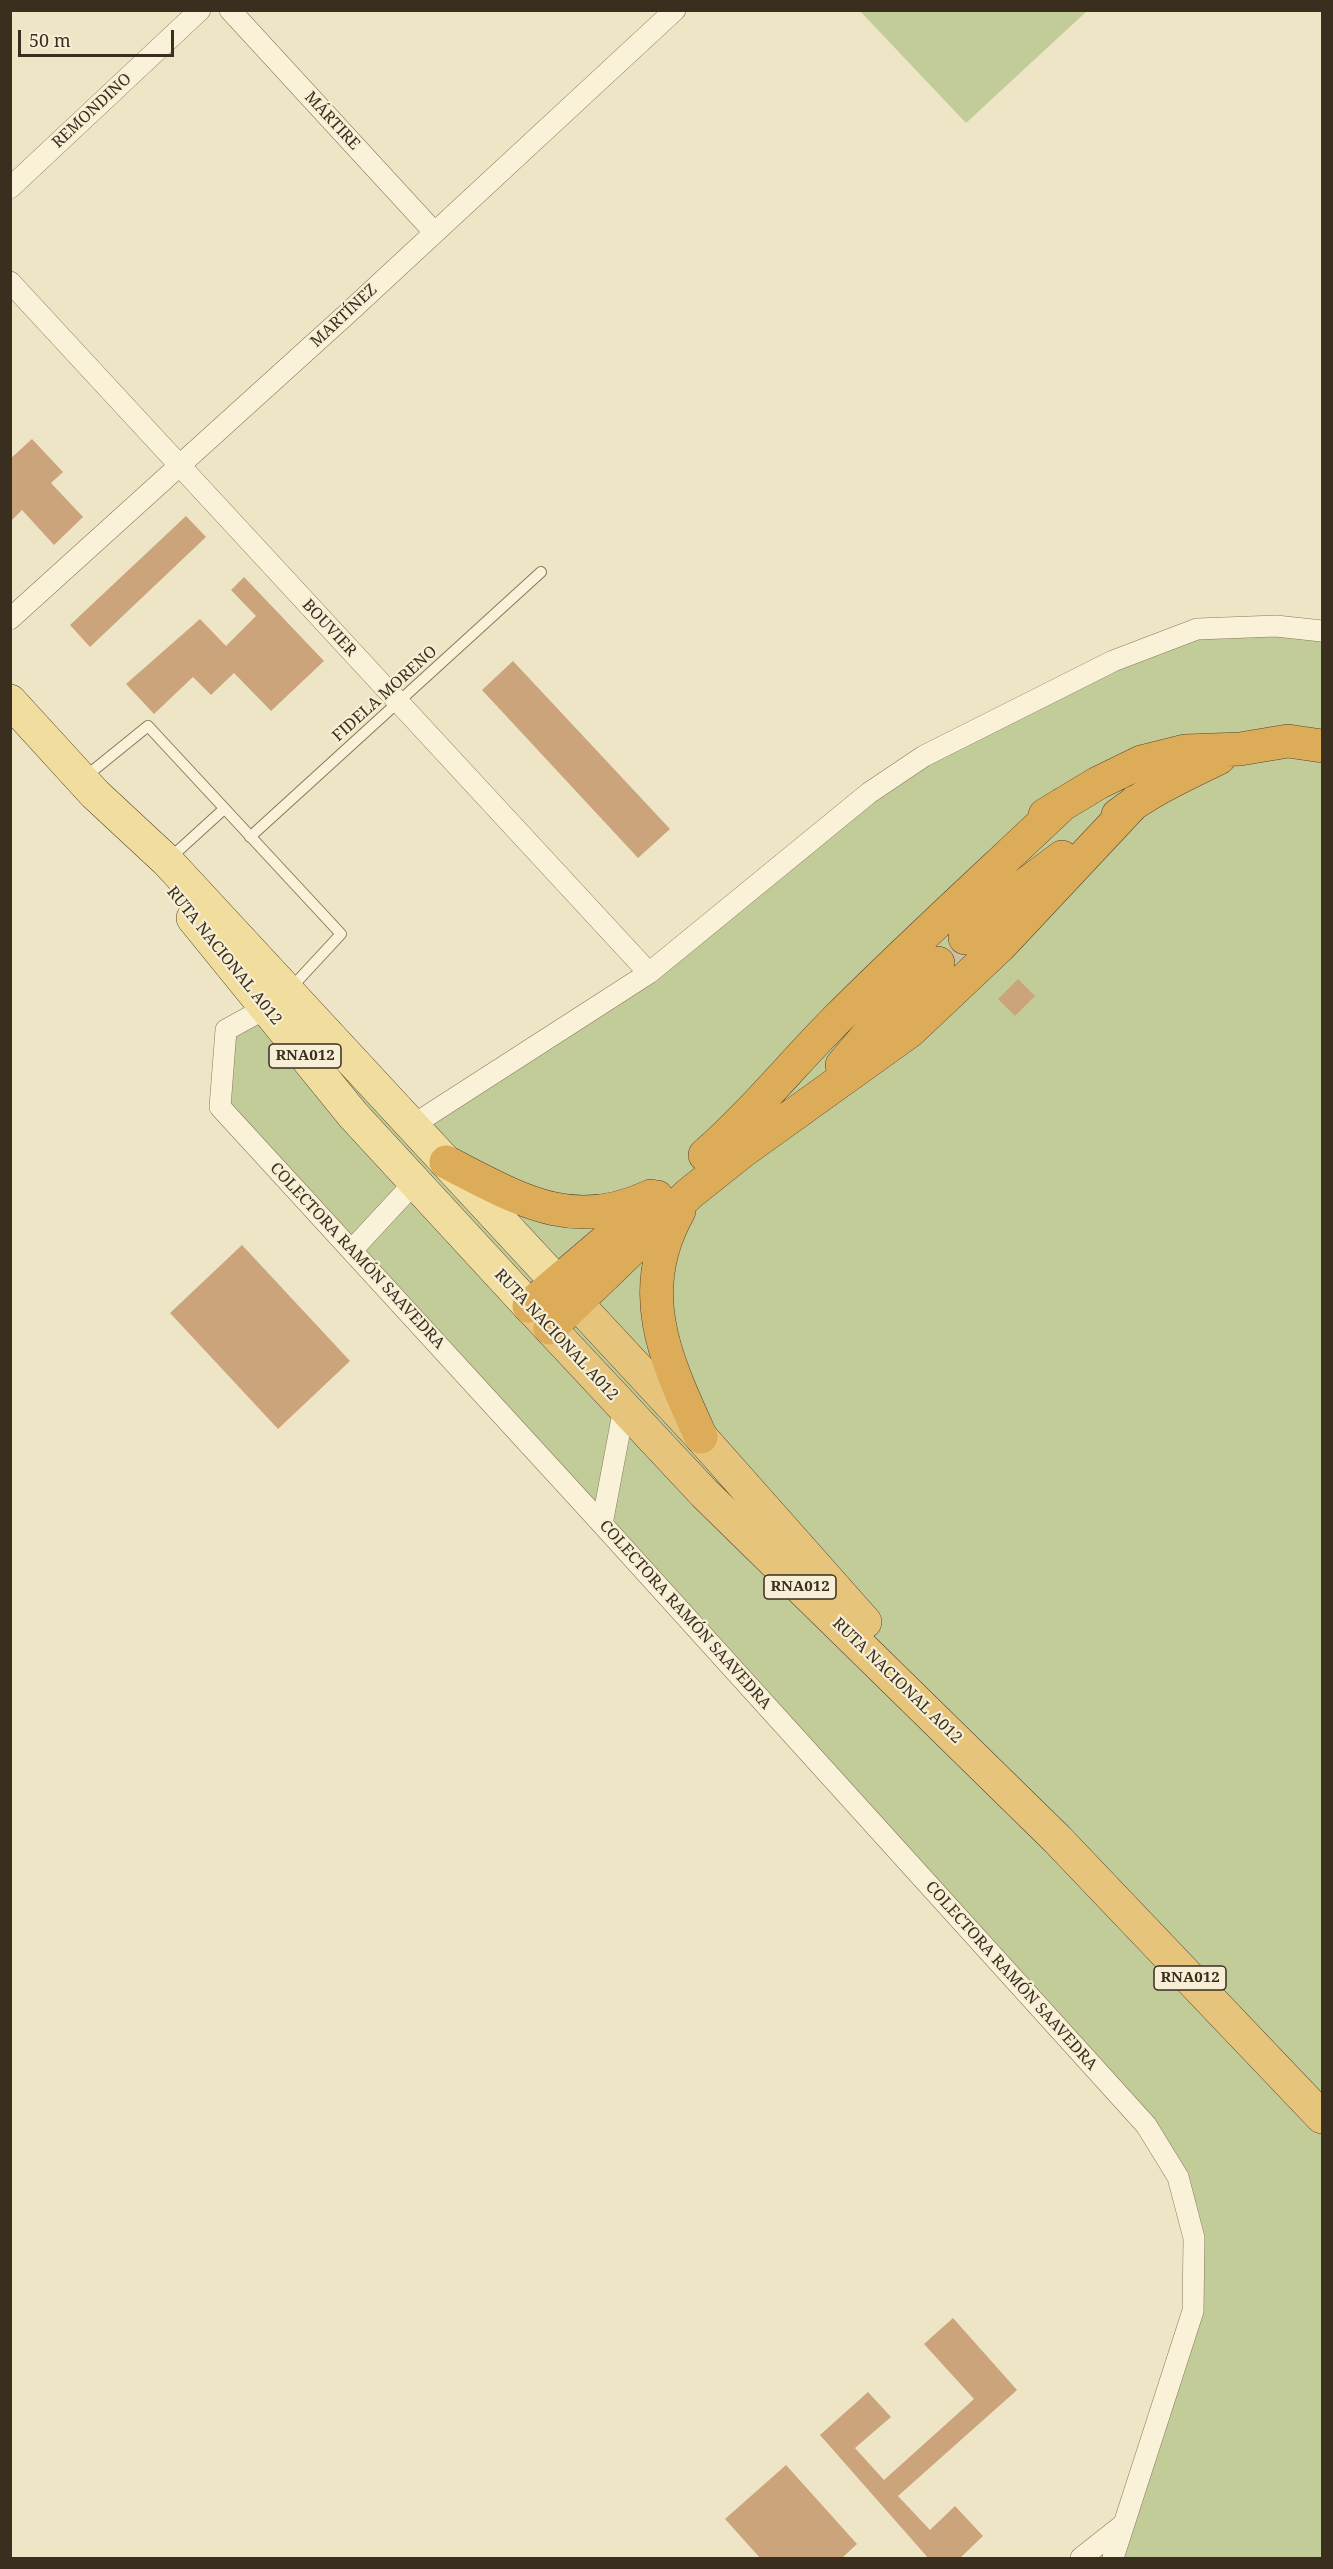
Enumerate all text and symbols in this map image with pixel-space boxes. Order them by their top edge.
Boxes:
scale bar [21,18,177,56]
text: 50 m [29,28,71,52]
street label: REMONDINO [48,69,136,153]
street label: MÁRTIRE [300,88,364,154]
street label: MARTÍNEZ [307,280,381,352]
street label: BOUVIER [298,596,360,660]
street label: FIDELA MORENO [329,642,441,746]
street label: RUTA NACIONAL A012 [162,883,286,1029]
road number: RNA012 [269,1044,341,1068]
street label: COLECTORA RAMÓN SAAVEDRA [266,1159,448,1353]
street label: RUTA NACIONAL A012 [490,1265,622,1405]
street label: COLECTORA RAMÓN SAAVEDRA [595,1517,775,1713]
road number: RNA012 [764,1575,836,1599]
street label: RUTA NACIONAL A012 [828,1614,966,1748]
street label: COLECTORA RAMÓN SAAVEDRA [921,1878,1101,2074]
road number: RNA012 [1154,1966,1226,1990]

